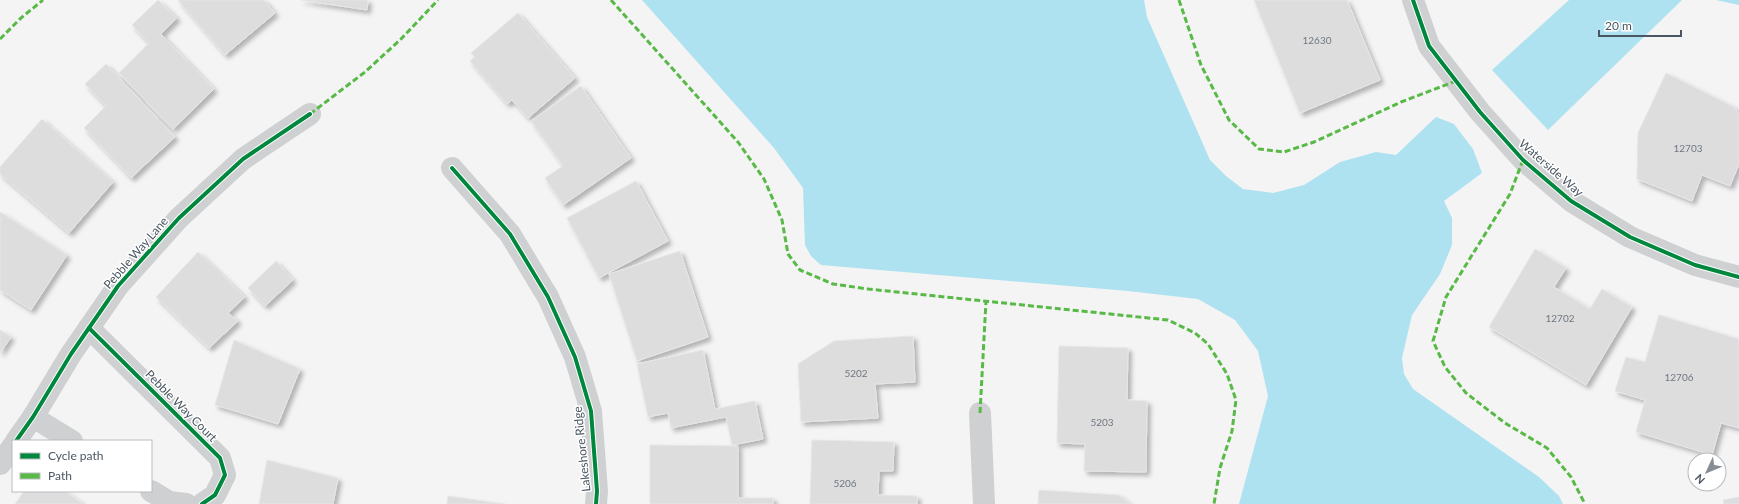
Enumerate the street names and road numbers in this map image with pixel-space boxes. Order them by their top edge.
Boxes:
street label: Waterside Way [1516,136,1587,200]
street label: Pebble Way Lane [100,214,171,292]
street label: Pebble Way Court [142,367,221,445]
street label: Lakeshore Ridge [570,406,593,493]

